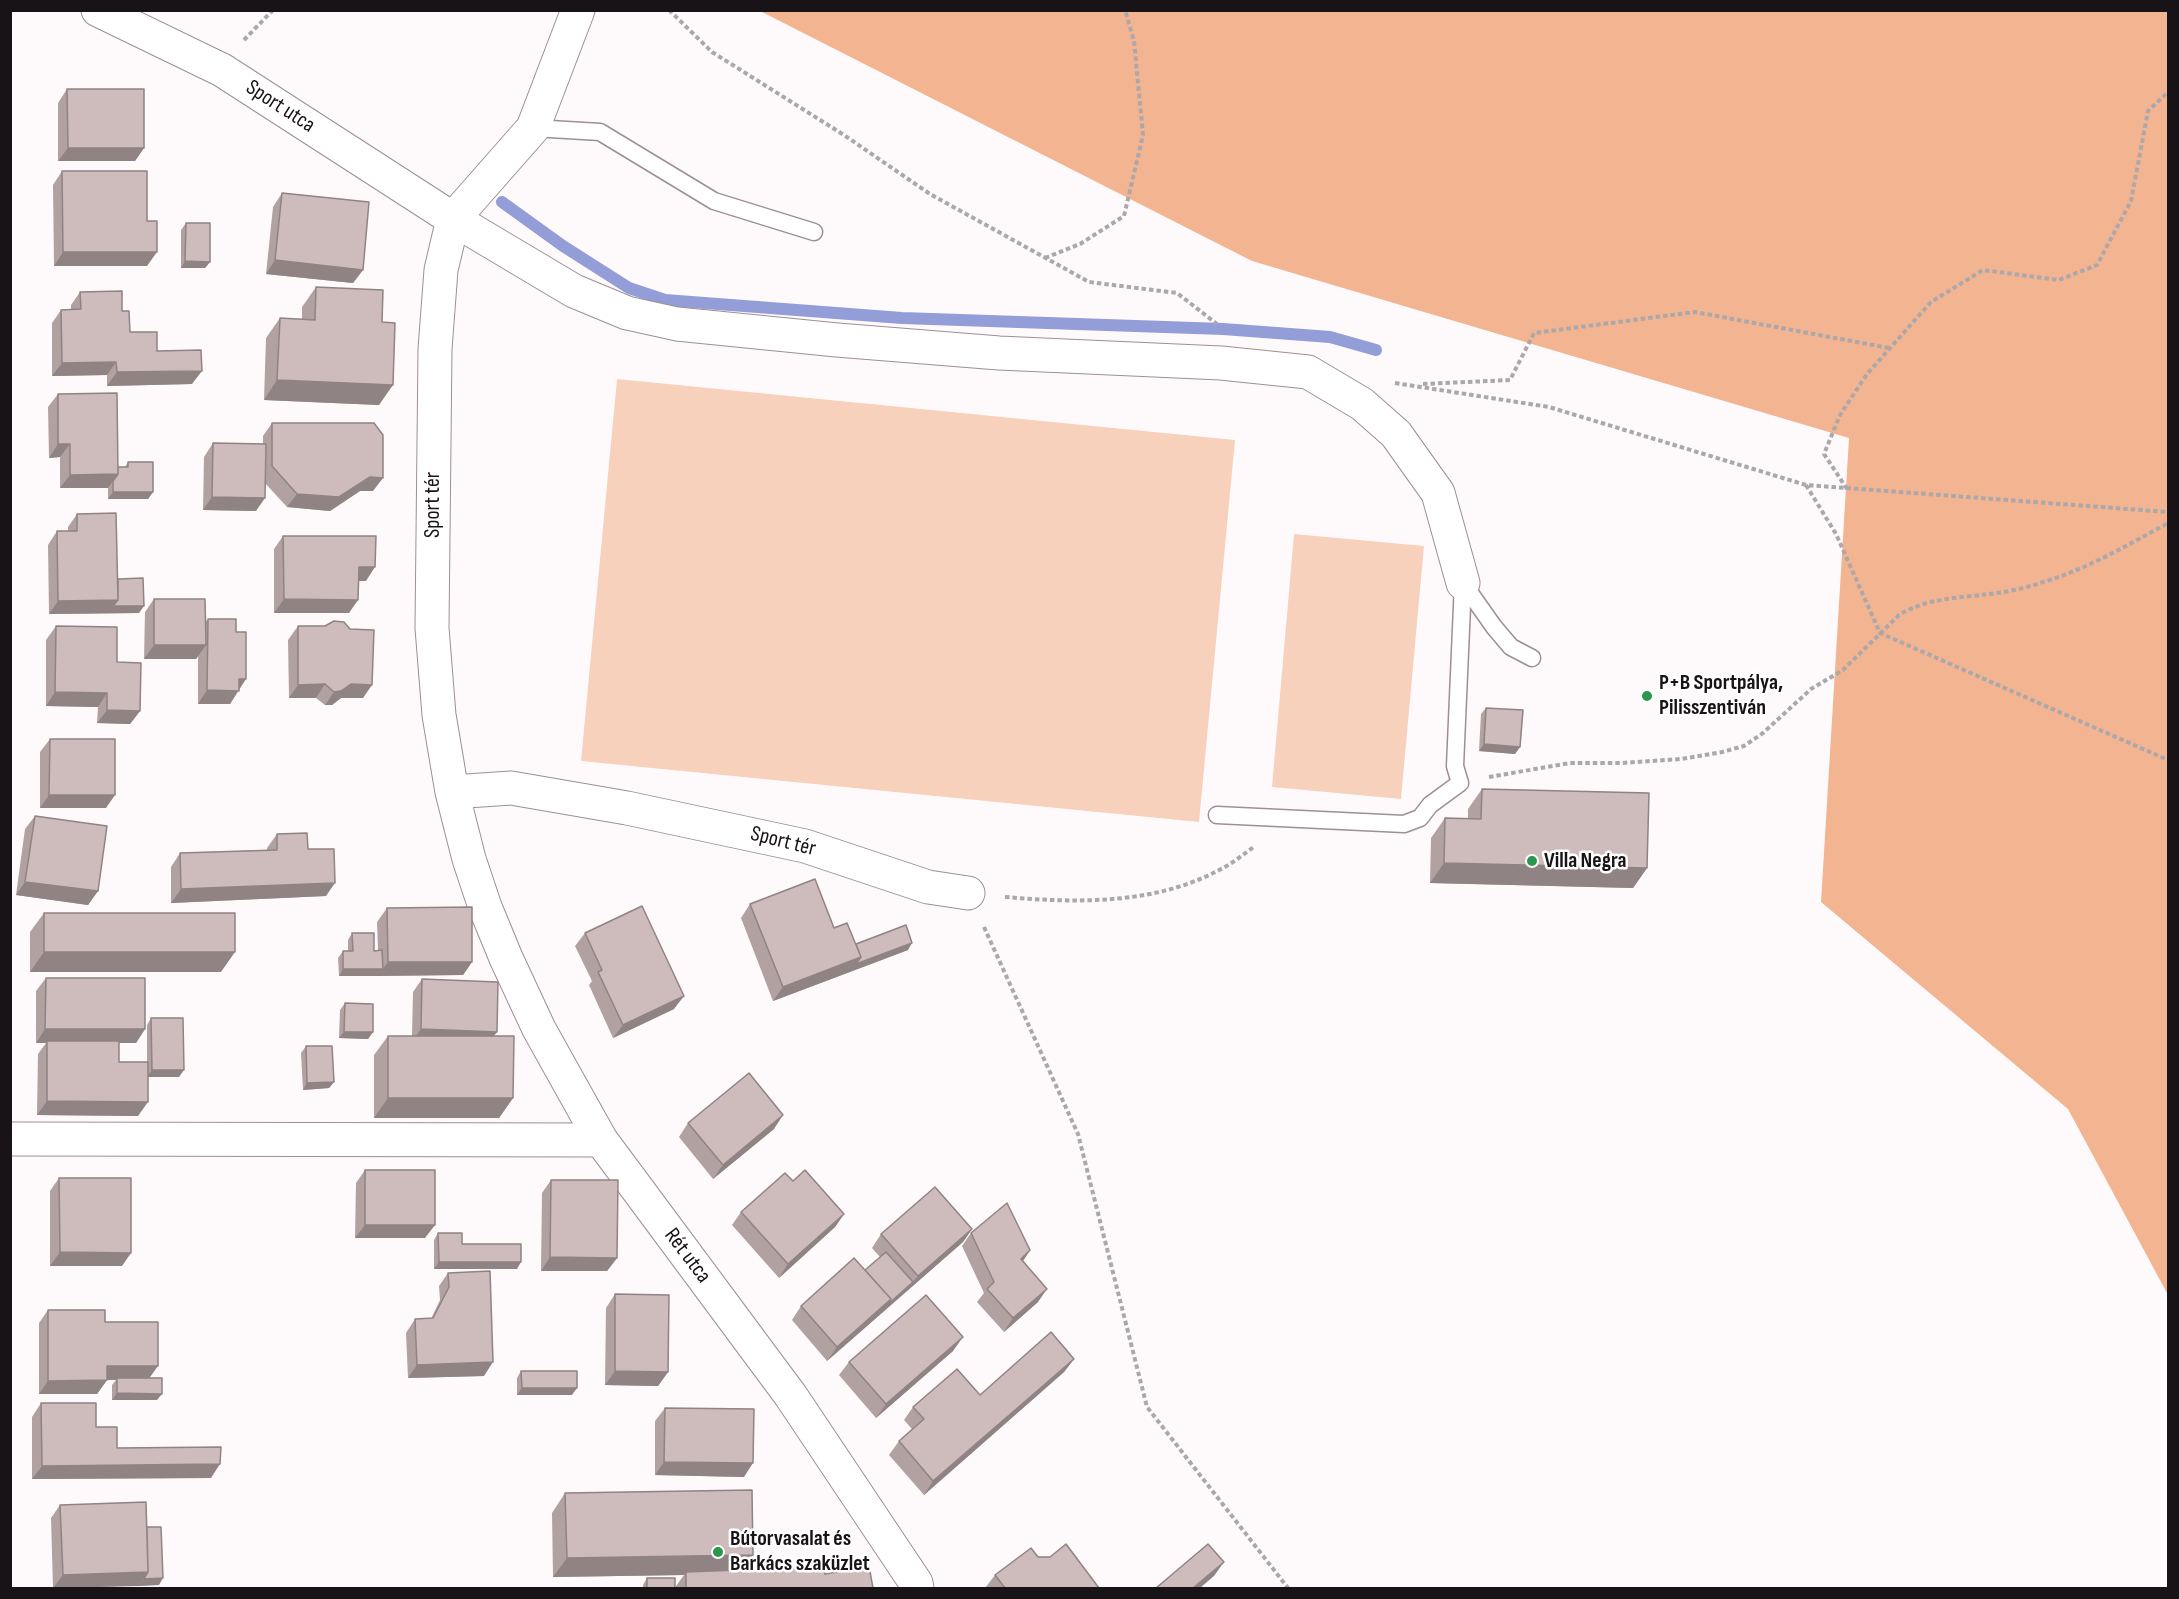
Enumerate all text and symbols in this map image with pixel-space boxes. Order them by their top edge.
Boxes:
street label: Sport utca [240,75,320,139]
street label: Sport tér [420,472,446,538]
place label: P+B Sportpálya, Pilisszentiván [1659,670,1783,722]
marker: P+B Sportpálya, Pilisszentiván [1640,689,1654,703]
street label: Sport tér [748,821,818,863]
place label: Villa Negra [1544,848,1627,874]
marker: Villa Negra [1525,854,1539,868]
street label: Rét utca [658,1223,716,1289]
place label: Bútorvasalat és Barkács szaküzlet [730,1526,870,1578]
marker: Bútorvasalat és Barkács szaküzlet [711,1545,725,1559]

